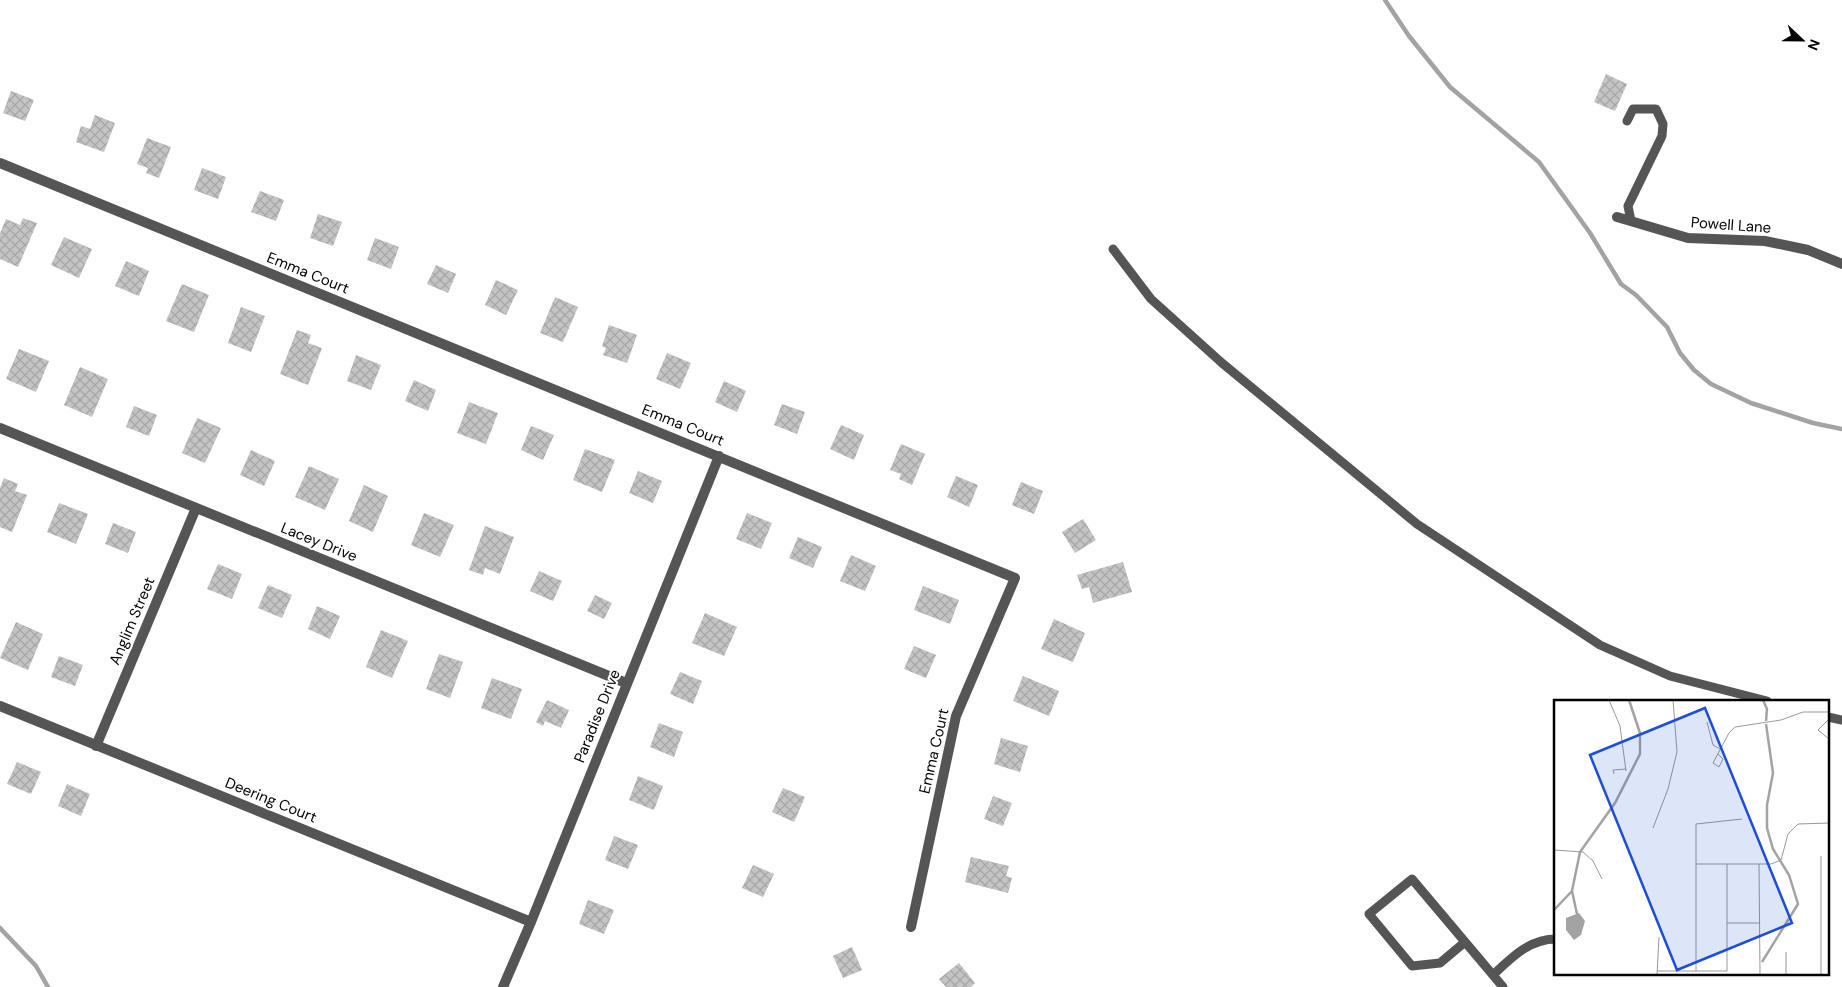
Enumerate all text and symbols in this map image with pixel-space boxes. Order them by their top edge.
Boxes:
north arrow [1777,15,1827,65]
text: N [1804,37,1824,53]
street label: Powell Lane [1690,212,1772,238]
street label: Emma Court [264,247,352,299]
street label: Emma Court [639,399,727,451]
street label: Lacey Drive [278,518,360,566]
street label: Anglim Street [104,574,160,668]
street label: Paradise Drive [569,666,625,766]
inset map [1554,700,1830,974]
street label: Emma Court [914,706,954,796]
street label: Deering Court [222,773,320,828]

